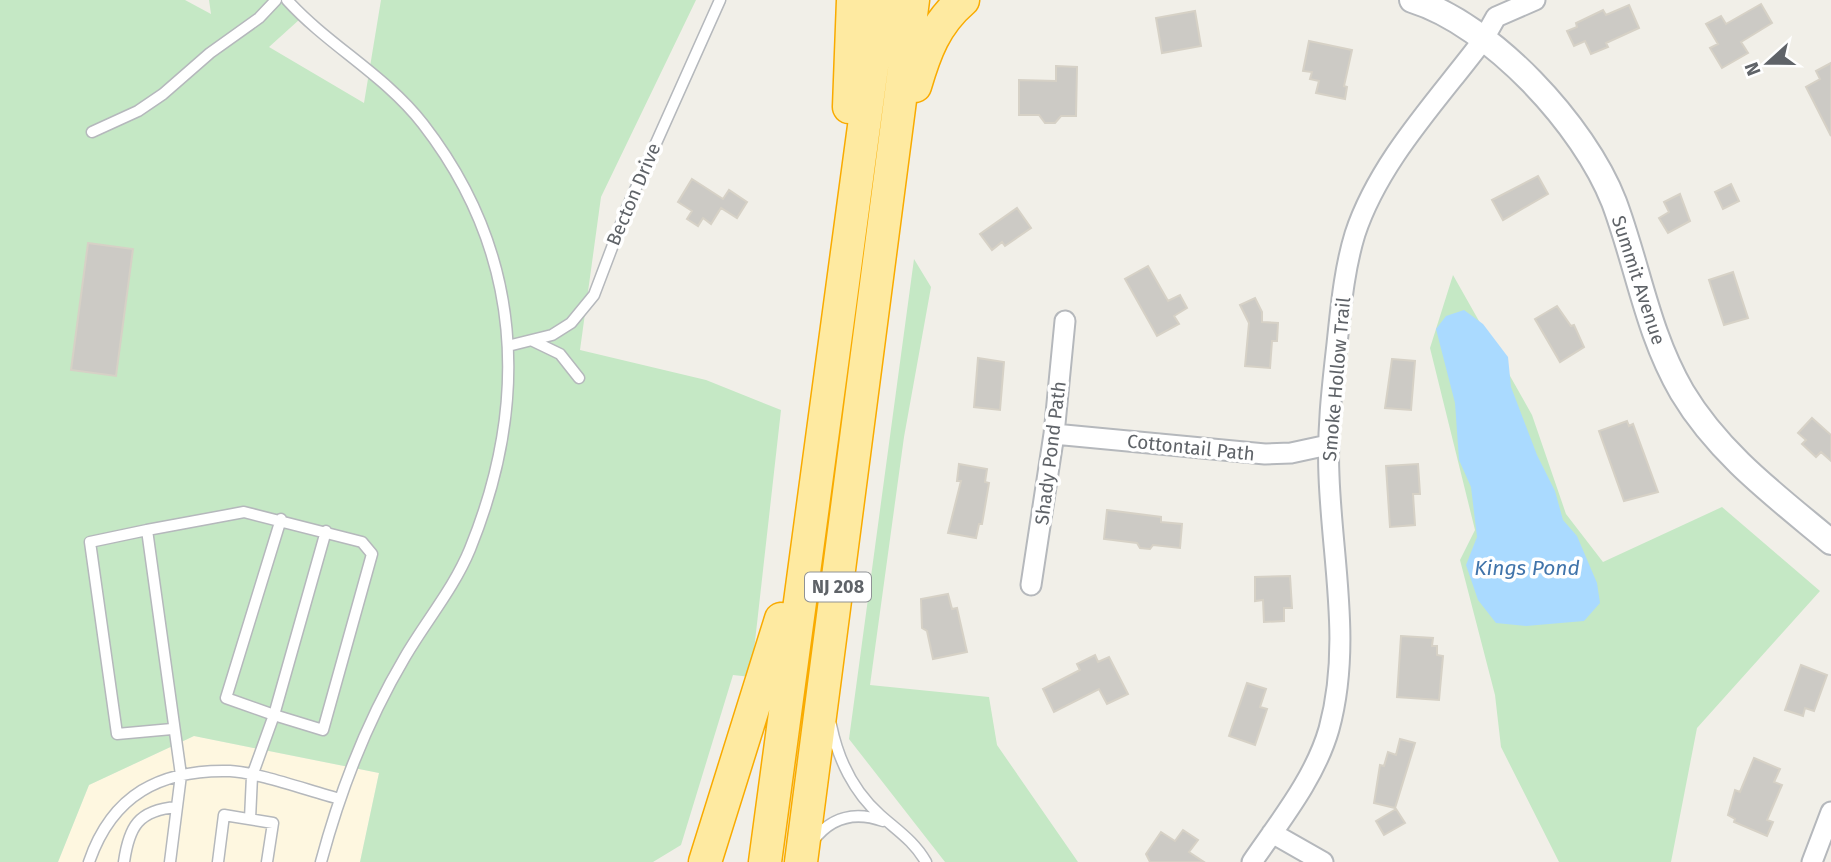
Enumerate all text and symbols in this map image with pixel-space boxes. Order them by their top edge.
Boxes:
north arrow [1733,28,1803,98]
text: N [1740,59,1766,79]
street label: Becton Drive [602,139,665,249]
street label: Summit Avenue [1607,213,1670,348]
street label: Smoke Hollow Trail [1318,296,1355,462]
street label: Shady Pond Path [1030,380,1071,526]
street label: Cottontail Path [1126,429,1256,466]
water label: Kings Pond [1474,555,1580,581]
road number: NJ 208 [805,572,871,602]

